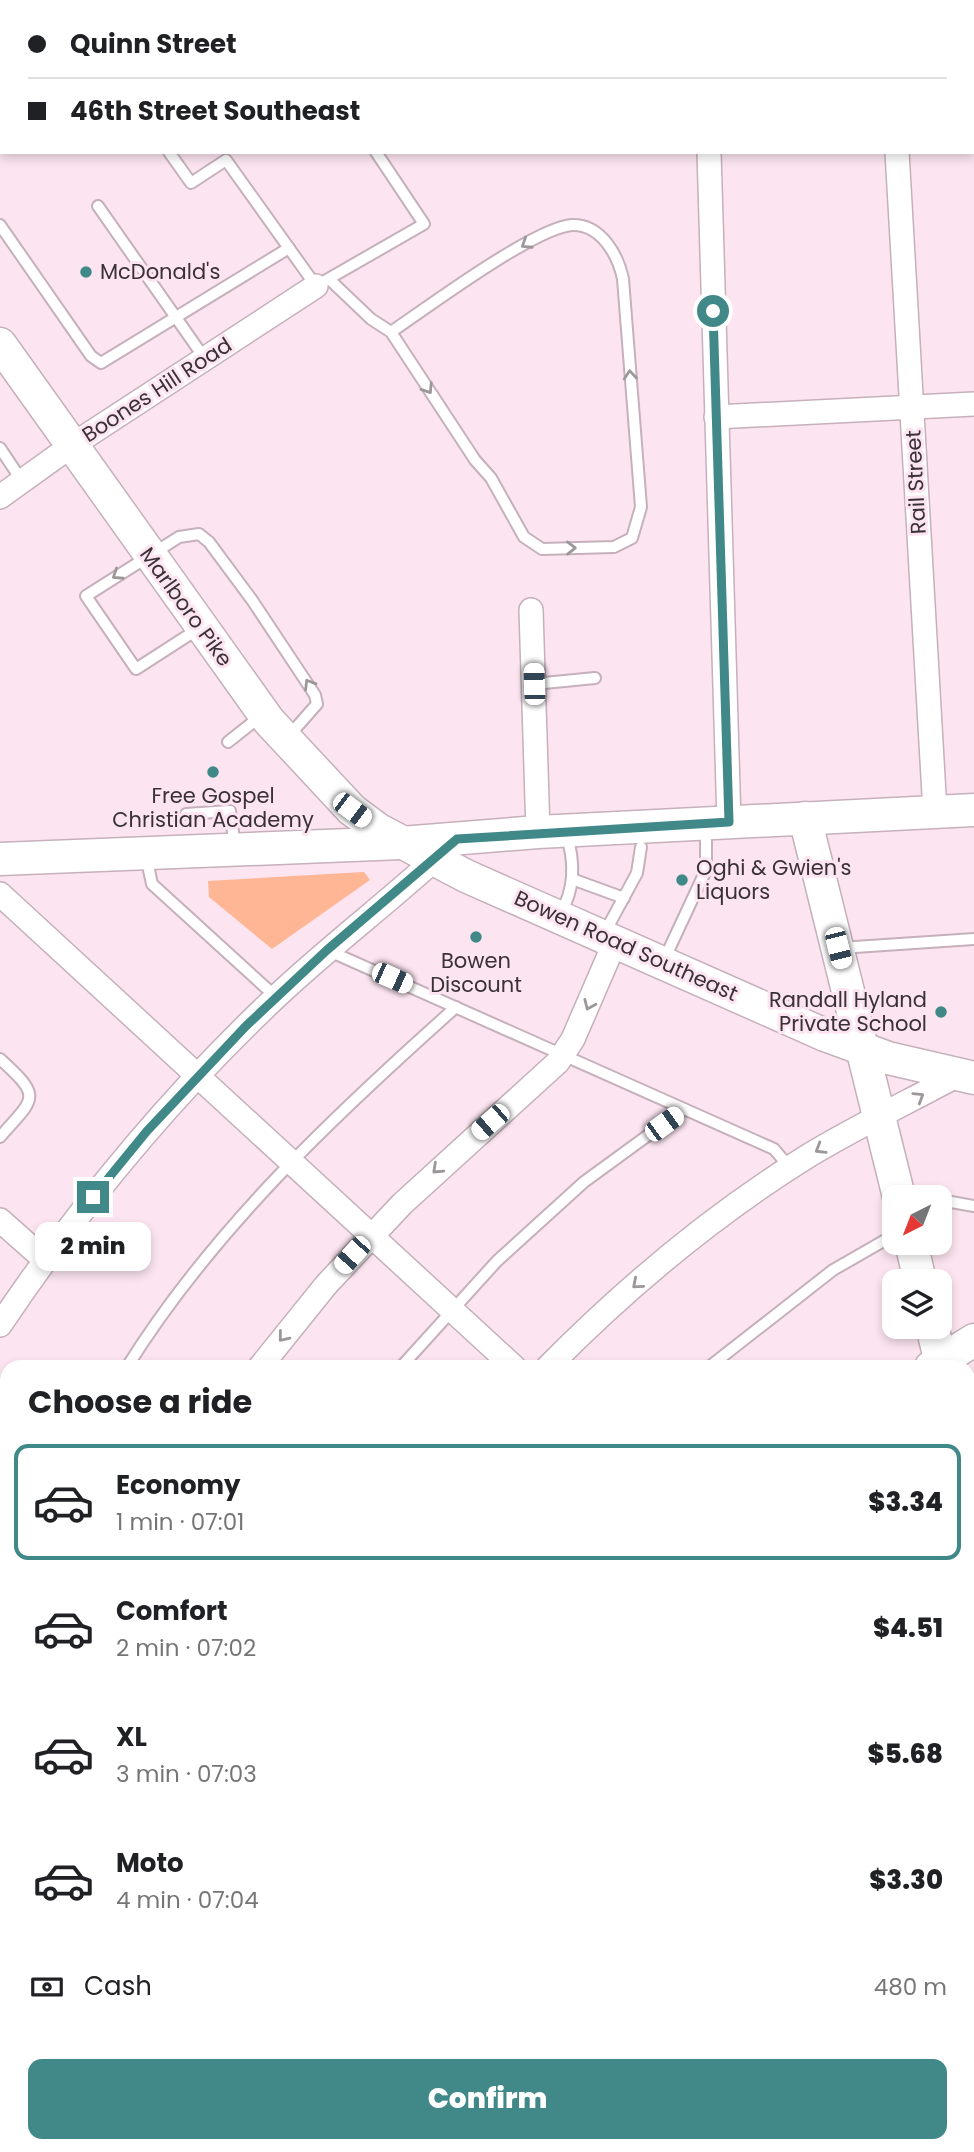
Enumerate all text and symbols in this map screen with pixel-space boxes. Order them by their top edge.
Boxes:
text: Quinn Street [70,26,237,62]
text: 46th Street Southeast [70,93,360,129]
one-way arrow [521,235,534,248]
place label: McDonald's [100,257,220,286]
marker: McDonald's [78,264,94,280]
route start [697,295,729,327]
street label: Boones Hill Road [76,330,237,449]
one-way arrow [623,369,638,380]
one-way arrow [420,381,433,394]
street label: Rail Street [898,429,933,535]
one-way arrow [566,540,577,555]
street label: Marlboro Pike [133,541,240,672]
one-way arrow [112,567,125,580]
car [523,663,546,705]
one-way arrow [304,679,317,692]
marker: Free Gospel Christian Academy [205,764,221,780]
place label: Free Gospel Christian Academy [112,781,314,834]
car [329,789,376,831]
place label: Oghi & Gwien's Liquors [696,853,852,906]
marker: Oghi & Gwien's Liquors [674,872,690,888]
street label: Bowen Road Southeast [510,883,743,1008]
car [823,925,854,971]
marker: Bowen Discount [468,929,484,945]
place label: Bowen Discount [430,946,522,999]
car [369,960,416,996]
place label: Randall Hyland Private School [769,985,927,1038]
one-way arrow [583,997,597,1010]
marker: Randall Hyland Private School [933,1004,949,1020]
one-way arrow [911,1092,924,1105]
car [468,1100,513,1144]
car [641,1103,688,1145]
one-way arrow [814,1141,827,1154]
one-way arrow [432,1161,445,1174]
route end [77,1181,109,1213]
north arrow [882,1185,952,1255]
map controls [882,1185,952,1339]
callout: 2 min [35,1222,151,1270]
text: 2 min [61,1230,125,1262]
car [331,1232,374,1278]
button: layers [882,1269,952,1339]
one-way arrow [632,1276,645,1288]
one-way arrow [279,1328,291,1341]
text: Choose a ride [28,1379,252,1424]
text: Economy [116,1467,240,1503]
icon: car [32,1471,95,1534]
text: $3.34 [868,1484,943,1520]
text: 1 min · 07:01 [116,1506,244,1538]
text: Comfort [116,1593,228,1629]
icon: car [32,1597,95,1660]
text: $4.51 [873,1610,943,1646]
text: 2 min · 07:02 [116,1632,256,1664]
text: XL [116,1719,147,1755]
icon: car [32,1723,95,1786]
text: $5.68 [867,1736,943,1772]
text: 3 min · 07:03 [116,1758,257,1790]
text: Moto [116,1845,184,1881]
icon: car [32,1849,95,1912]
text: $3.30 [869,1862,943,1898]
text: 4 min · 07:04 [116,1884,259,1916]
icon: cash [28,1968,66,2006]
text: Cash [84,1968,152,2004]
text: 480 m [874,1971,947,2003]
button: Confirm [28,2059,947,2139]

